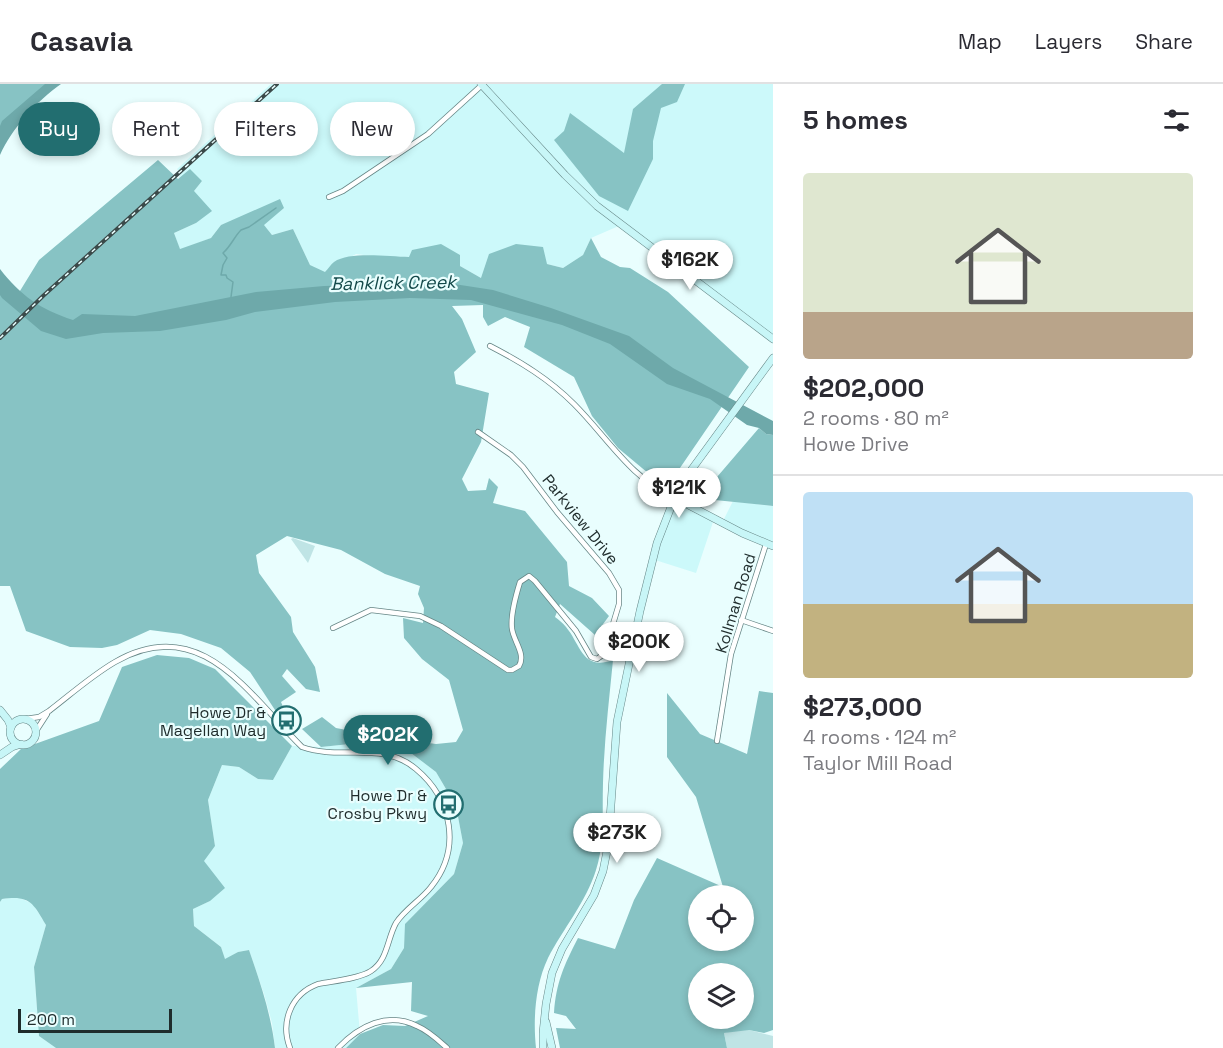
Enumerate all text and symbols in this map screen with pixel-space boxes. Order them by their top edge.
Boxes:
text: Casavia [30,23,133,59]
text: Map [958,28,1002,55]
text: Layers [1035,28,1102,55]
text: Share [1135,28,1193,55]
chip: Buy [18,102,100,156]
chip: Rent [112,102,202,156]
chip: Filters [214,102,318,156]
chip: New [330,102,415,156]
text: 5 homes [803,103,908,137]
icon: filters [1160,104,1193,137]
icon: home [944,212,1052,320]
pin: $162K [648,240,732,291]
text: $162K [661,246,719,272]
water label: Banklick Creek [330,270,458,295]
text: $202,000 [803,371,924,405]
text: 2 rooms · 80 m² [803,405,949,431]
text: Howe Drive [803,431,909,457]
pin: $121K [637,468,721,519]
street label: Parkview Drive [538,470,624,569]
text: $121K [652,474,706,500]
icon: home [944,531,1052,639]
street label: Kollman Road [710,551,761,656]
pin: $200K [597,622,681,673]
text: $200K [608,628,670,654]
text: $273,000 [803,690,922,724]
place label: Howe Dr & Magellan Way [160,702,266,741]
bus stop icon: Howe Dr & Magellan Way [271,705,303,737]
pin: $202K [346,715,430,766]
text: $202K [357,721,419,747]
text: 4 rooms · 124 m² [803,724,956,750]
text: Taylor Mill Road [803,750,953,776]
place label: Howe Dr & Crosby Pkwy [328,785,427,824]
bus stop icon: Howe Dr & Crosby Pkwy [432,788,464,820]
pin: $273K [575,813,659,864]
text: $273K [587,819,647,845]
map controls [688,885,754,1029]
button: locate [688,885,754,951]
button: layers [688,963,754,1029]
scale bar [18,1006,172,1034]
text: 200 m [27,1009,75,1030]

